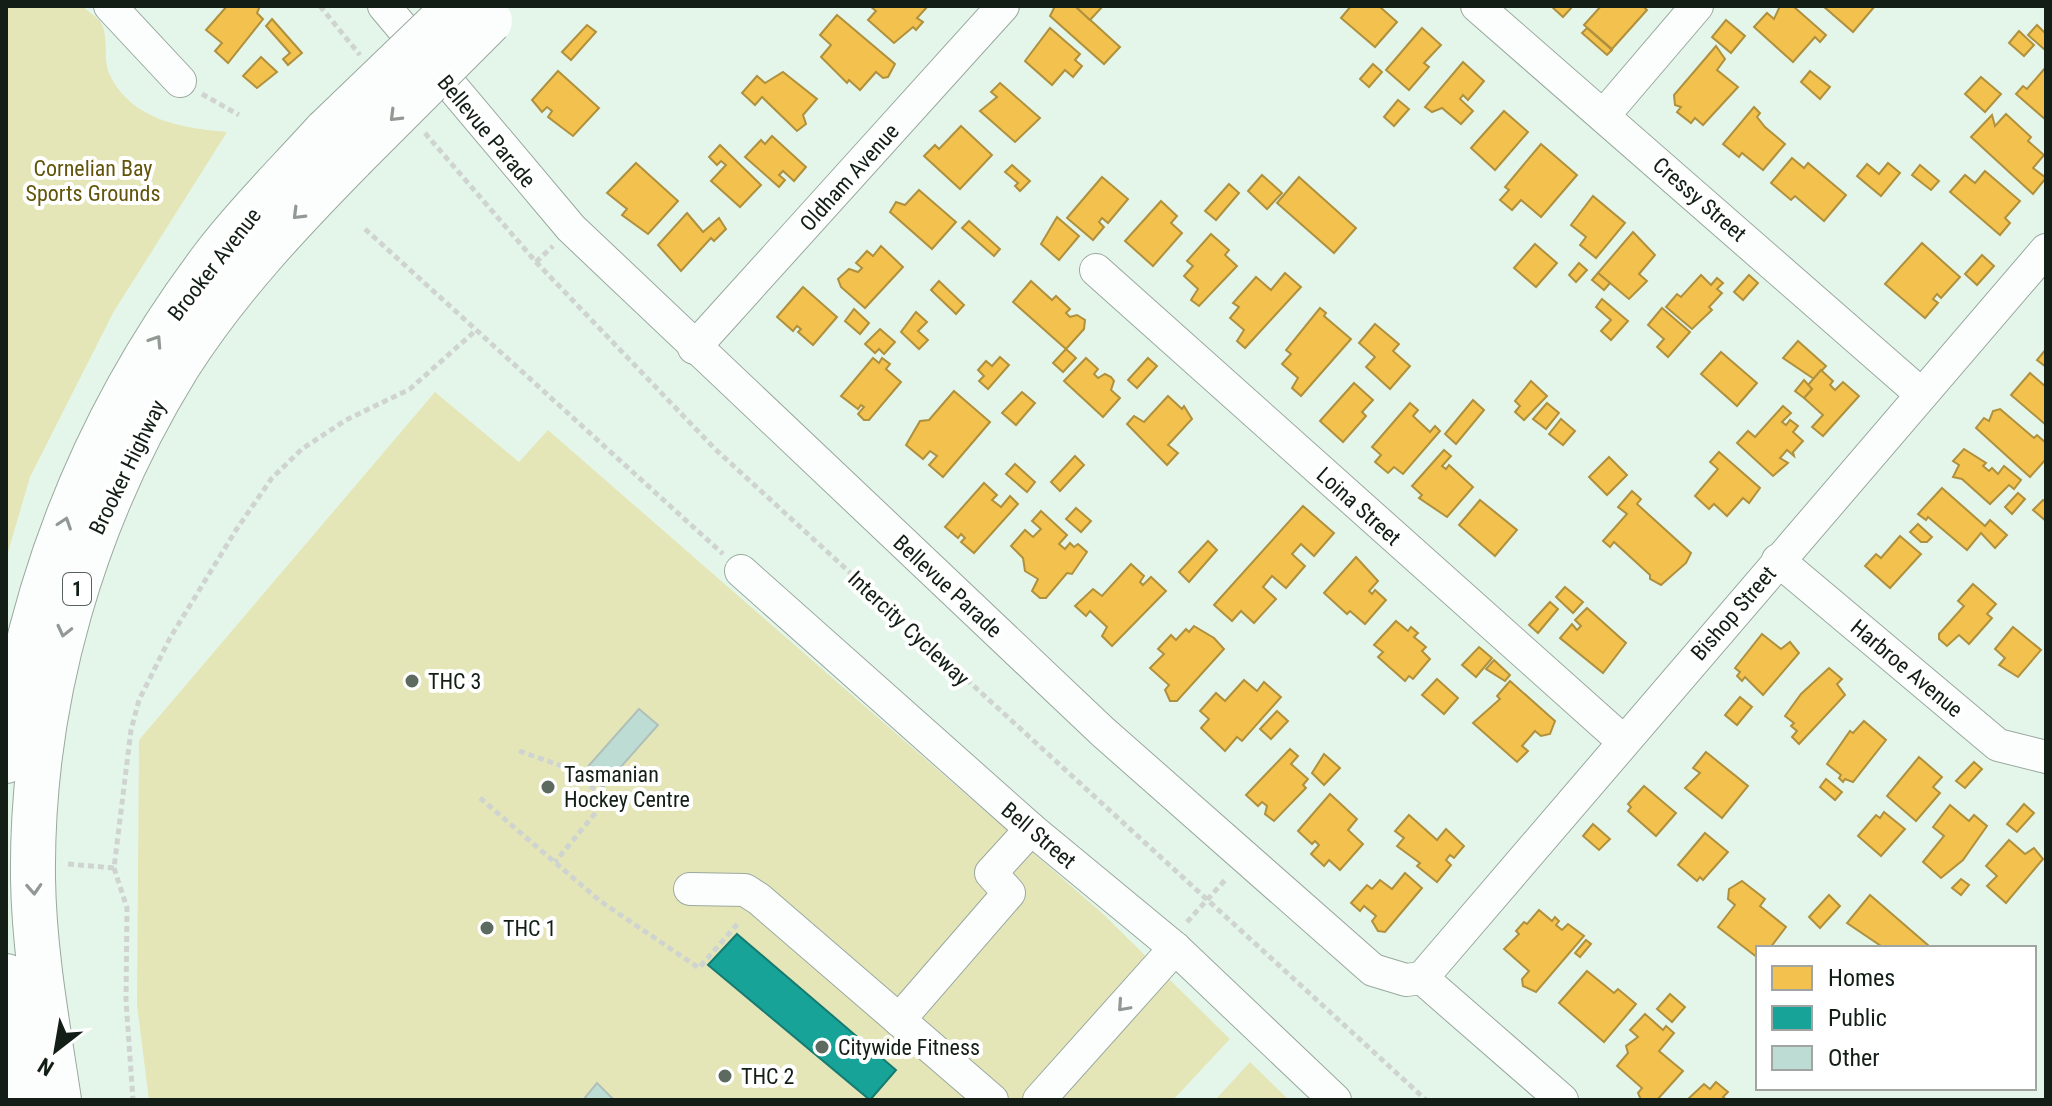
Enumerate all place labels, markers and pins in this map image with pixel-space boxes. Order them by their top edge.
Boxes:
place label: THC 3 [428,669,481,694]
marker: THC 3 [403,672,421,690]
place label: Tasmanian Hockey Centre [564,762,690,812]
marker: Tasmanian Hockey Centre [539,778,557,796]
place label: THC 1 [503,916,556,941]
marker: THC 1 [478,919,496,937]
place label: Citywide Fitness [838,1035,980,1060]
marker: Citywide Fitness [813,1038,831,1056]
place label: THC 2 [741,1064,794,1089]
marker: THC 2 [716,1067,734,1085]

